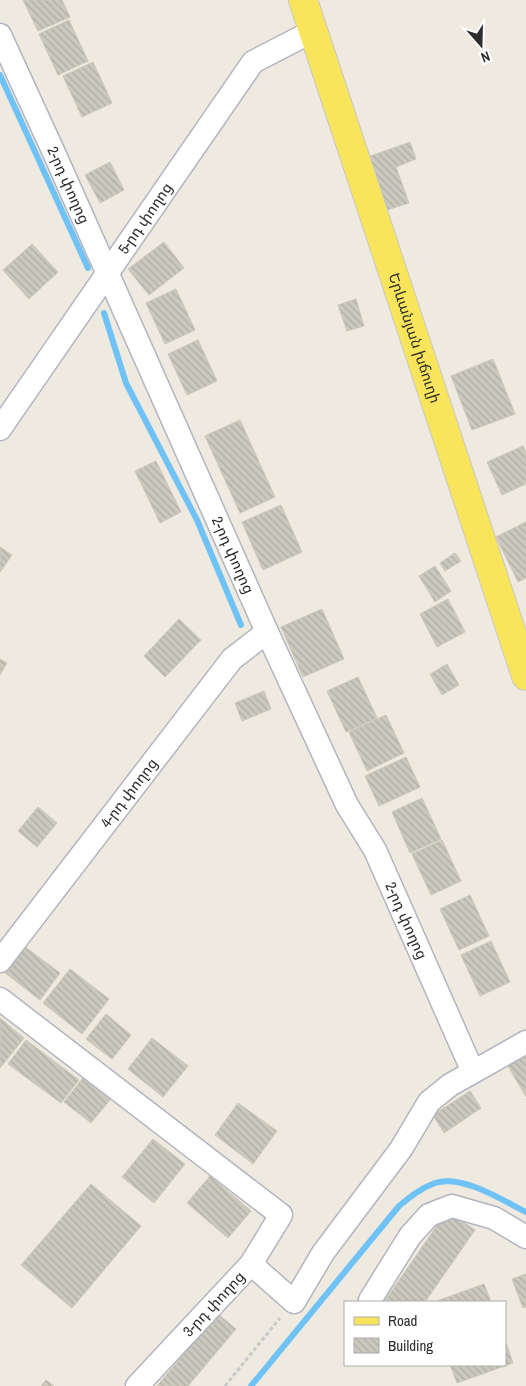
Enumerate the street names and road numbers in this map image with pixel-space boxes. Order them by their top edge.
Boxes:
street label: 2-րդ փողոց [42,143,95,227]
street label: 5-րդ փողոց [113,178,177,258]
street label: Երևանյան խճուղի [384,270,446,406]
street label: 2-րդ փողոց [207,513,260,597]
street label: 4-րդ փողոց [95,753,162,832]
street label: 2-րդ փողոց [380,879,433,963]
street label: 3-րդ փողոց [178,1266,249,1341]

